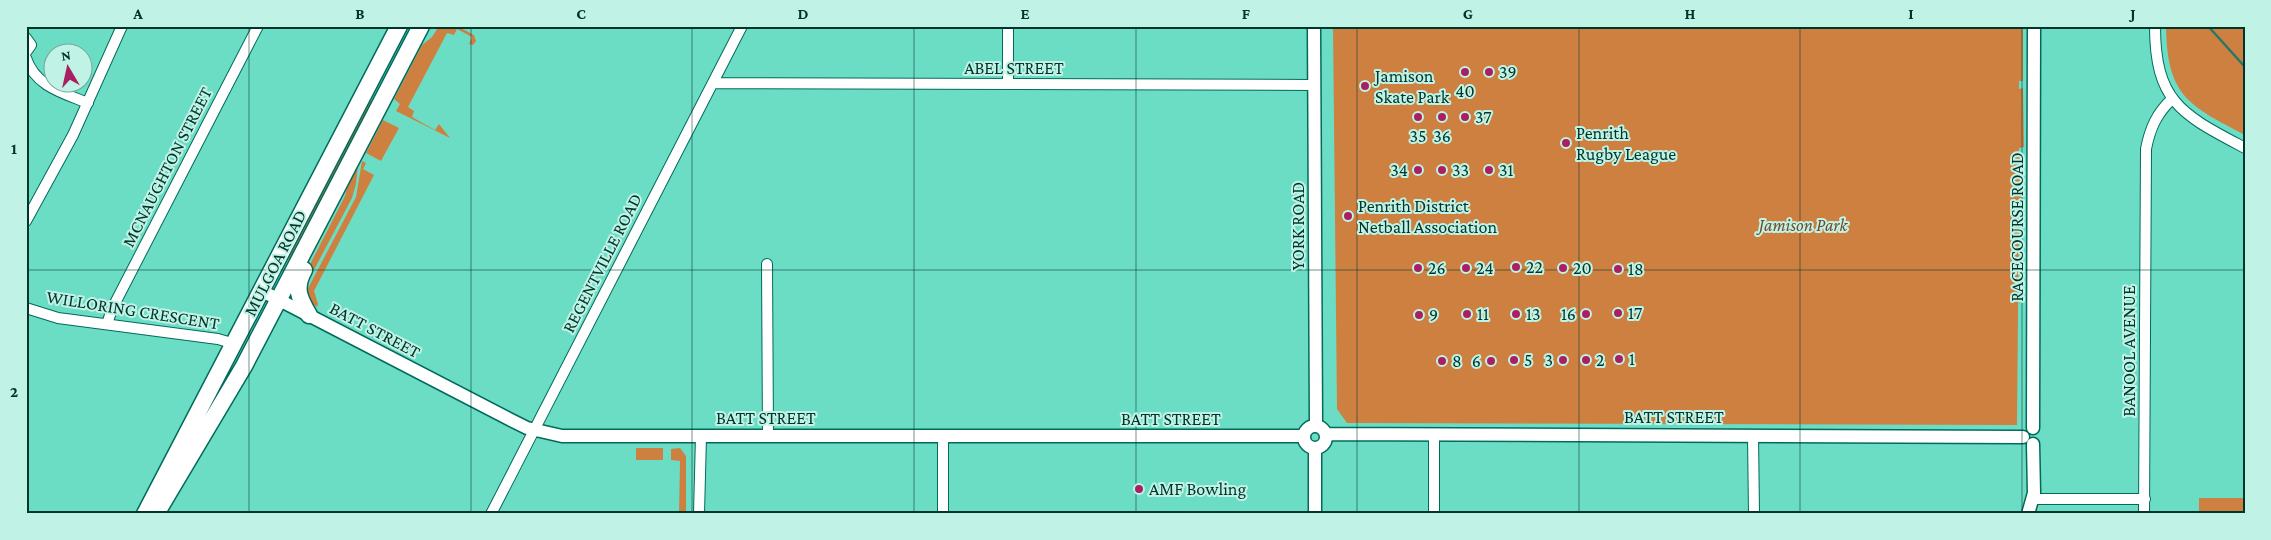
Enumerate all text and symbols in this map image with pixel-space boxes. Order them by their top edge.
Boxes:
text: A [132,5,143,22]
text: B [355,5,365,22]
text: C [576,5,586,22]
text: D [797,5,809,22]
text: E [1020,5,1030,22]
text: F [1242,5,1251,22]
text: G [1463,5,1473,22]
text: H [1685,5,1696,22]
text: I [1908,5,1914,22]
text: J [2128,5,2136,22]
north arrow [42,42,92,92]
text: N [60,46,72,64]
street label: ABEL STREET [964,58,1064,78]
place label: 39 [1499,62,1517,82]
place label: Jamison Skate Park [1373,66,1450,107]
marker: 40 [1459,66,1471,78]
marker: 39 [1483,66,1495,78]
marker: Jamison Skate Park [1359,80,1371,92]
place label: 40 [1455,81,1475,101]
street label: MCNAUGHTON STREET [118,84,216,250]
place label: 37 [1475,107,1492,127]
marker: 35 [1412,111,1424,123]
marker: 36 [1436,111,1448,123]
marker: 37 [1459,111,1471,123]
place label: Penrith Rugby League [1576,123,1676,164]
place label: 35 [1409,126,1427,146]
place label: 36 [1433,126,1451,146]
marker: Penrith Rugby League [1560,137,1572,149]
text: 1 [11,140,17,157]
street label: RACECOURSE ROAD [2007,152,2027,302]
place label: 34 [1390,160,1408,180]
place label: 33 [1452,160,1469,180]
place label: 31 [1499,160,1514,180]
marker: 34 [1412,164,1424,176]
marker: 33 [1436,164,1448,176]
marker: 31 [1483,164,1495,176]
street label: YORK ROAD [1288,182,1308,270]
street label: REGENTVILLE ROAD [558,190,646,336]
place label: Penrith District Netball Association [1358,196,1497,237]
street label: MULGOA ROAD [240,207,310,319]
marker: Penrith District Netball Association [1342,210,1354,222]
park label: Jamison Park [1756,215,1849,235]
place label: 22 [1526,257,1543,277]
place label: 26 [1428,258,1446,278]
place label: 24 [1476,258,1494,278]
place label: 20 [1573,258,1592,278]
place label: 18 [1628,259,1644,279]
marker: 22 [1510,261,1522,273]
marker: 26 [1412,262,1424,274]
marker: 24 [1460,262,1472,274]
marker: 20 [1557,262,1569,274]
marker: 18 [1612,263,1624,275]
street label: BANOOL AVENUE [2119,285,2139,417]
street label: WILLORING CRESCENT [45,286,221,334]
street label: BATT STREET [326,298,424,362]
place label: 17 [1628,303,1642,323]
place label: 11 [1477,304,1489,324]
place label: 13 [1526,304,1541,324]
place label: 16 [1561,304,1576,324]
place label: 9 [1429,305,1438,325]
marker: 17 [1612,307,1624,319]
marker: 11 [1461,308,1473,320]
marker: 13 [1510,308,1522,320]
marker: 16 [1580,308,1592,320]
marker: 9 [1413,309,1425,321]
place label: 1 [1629,349,1635,369]
place label: 5 [1524,350,1533,370]
place label: 3 [1544,350,1553,370]
place label: 2 [1596,350,1605,370]
place label: 8 [1452,351,1462,371]
place label: 6 [1472,351,1481,371]
marker: 1 [1613,353,1625,365]
marker: 5 [1508,354,1520,366]
marker: 3 [1557,354,1569,366]
marker: 2 [1580,354,1592,366]
marker: 8 [1436,355,1448,367]
marker: 6 [1485,355,1497,367]
text: 2 [10,383,18,400]
street label: BATT STREET [1624,407,1724,427]
street label: BATT STREET [716,408,816,428]
street label: BATT STREET [1121,409,1221,429]
place label: AMF Bowling [1149,479,1247,499]
marker: AMF Bowling [1133,483,1145,495]

